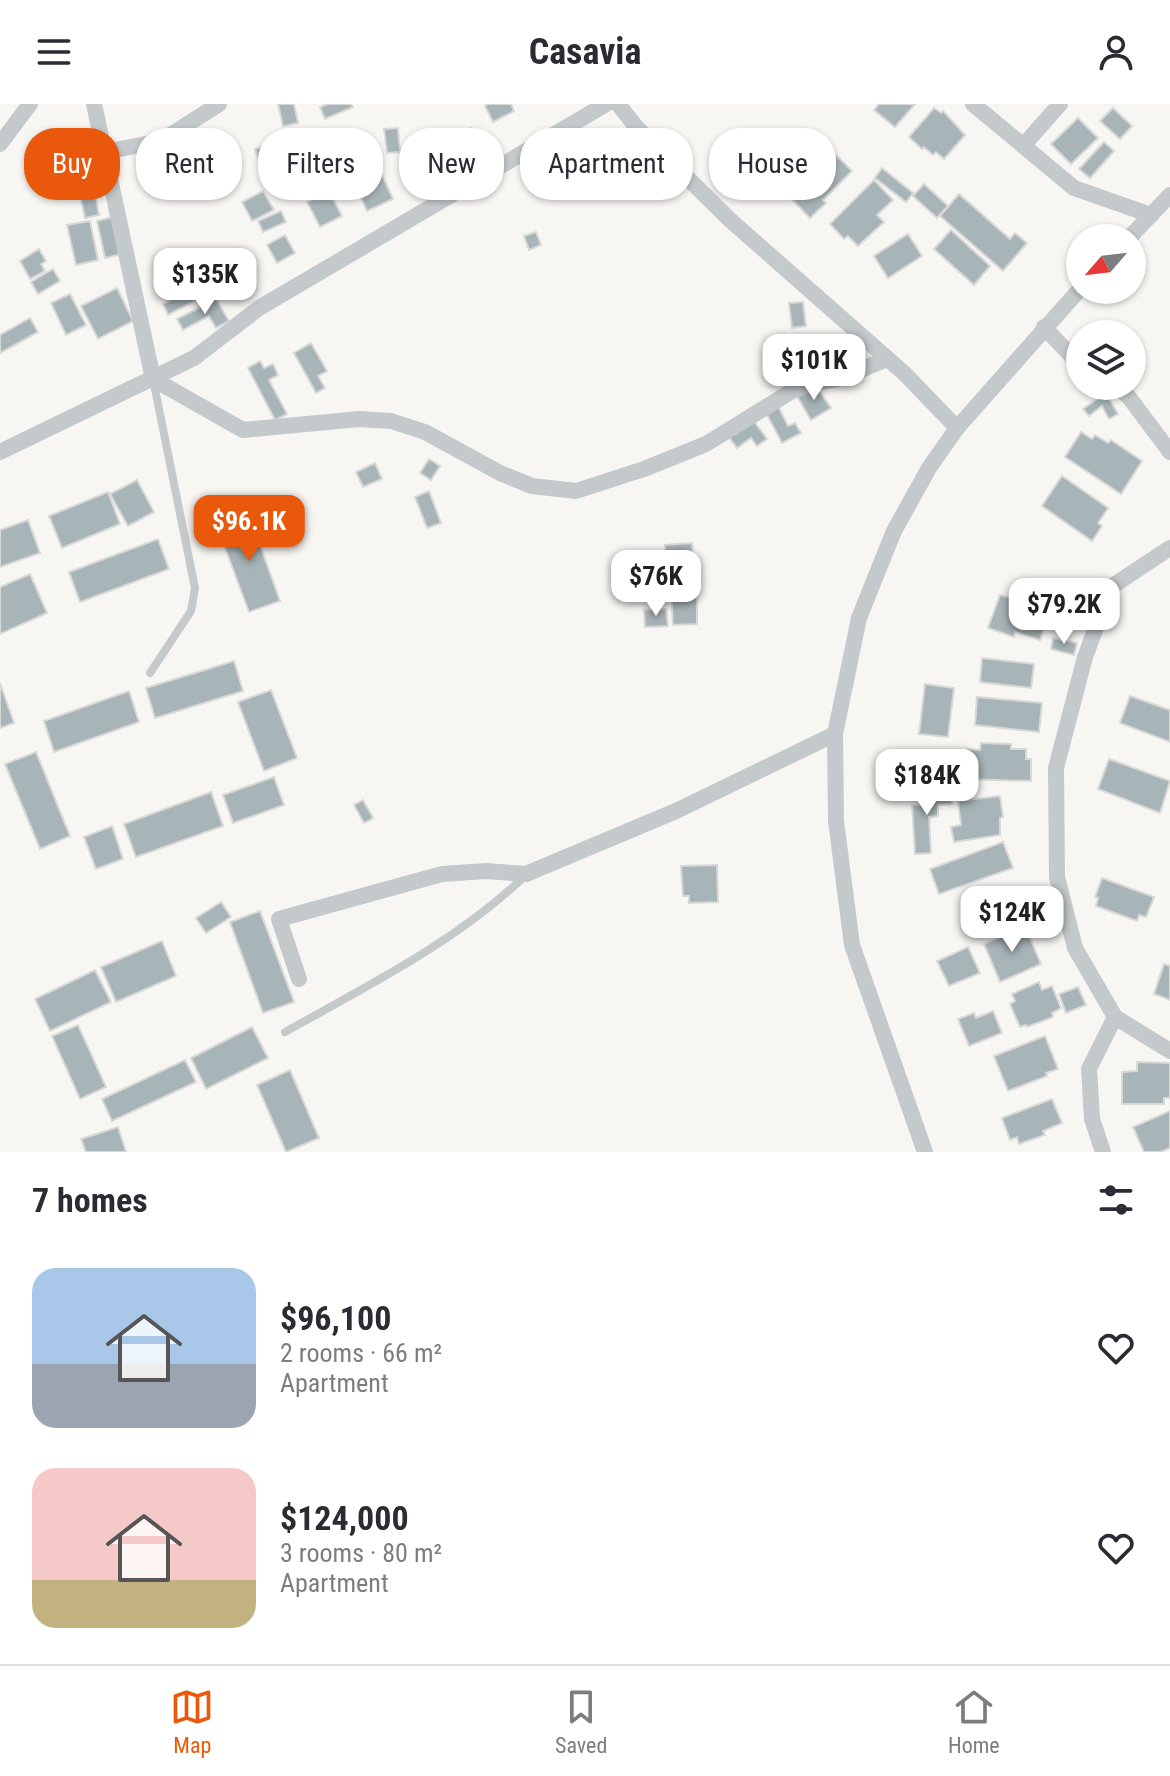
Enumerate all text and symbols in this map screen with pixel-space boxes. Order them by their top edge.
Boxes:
icon: menu [32,30,76,74]
icon: person [1094,30,1138,74]
text: Casavia [529,31,641,73]
chip: Buy [24,128,120,200]
chip: Rent [136,128,242,200]
chip: Filters [258,128,383,200]
chip: New [399,128,504,200]
chip: Apartment [520,128,693,200]
chip: House [709,128,836,200]
north arrow [1066,224,1146,304]
map controls [1066,224,1146,400]
pin: $135K [149,248,261,316]
text: $135K [172,259,238,289]
button: layers [1066,320,1146,400]
pin: $101K [758,334,870,402]
text: $101K [781,345,847,375]
pin: $96.1K [184,495,314,563]
text: $96.1K [212,506,286,536]
pin: $76K [609,550,703,618]
text: $76K [629,561,683,591]
pin: $79.2K [999,578,1129,646]
text: $79.2K [1027,589,1101,619]
pin: $184K [871,749,983,817]
text: $184K [894,760,960,790]
pin: $124K [956,886,1068,954]
text: $124K [979,897,1045,927]
icon: filters [1094,1178,1138,1222]
text: 7 homes [32,1180,148,1220]
text: $96,100 [280,1298,391,1338]
icon: home [96,1300,192,1396]
icon: heart [1094,1326,1138,1370]
text: 2 rooms · 66 m² [280,1338,442,1368]
text: Apartment [280,1368,389,1398]
text: $124,000 [280,1498,409,1538]
icon: home [96,1500,192,1596]
icon: heart [1094,1526,1138,1570]
text: 3 rooms · 80 m² [280,1538,442,1568]
text: Apartment [280,1568,389,1598]
tab: Map [170,1685,214,1758]
tab: Saved [555,1685,607,1758]
tab: Home [948,1685,1000,1758]

